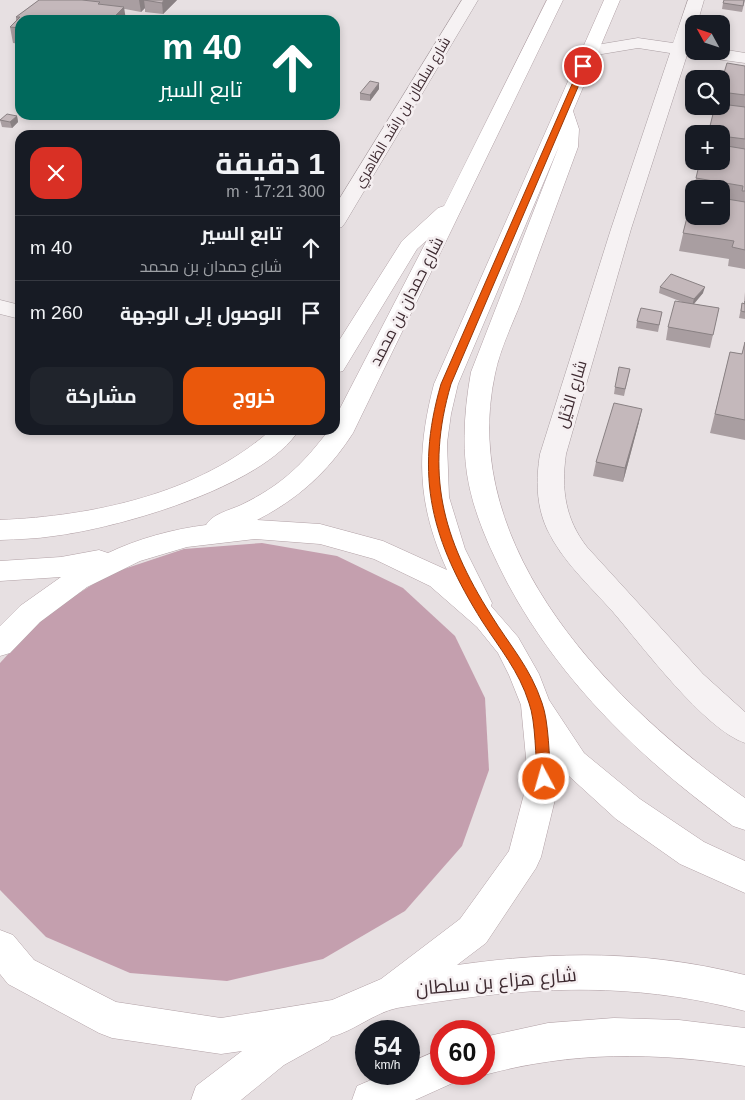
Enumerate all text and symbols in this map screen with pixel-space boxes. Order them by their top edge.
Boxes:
north arrow [685,15,730,60]
map controls [685,15,730,225]
text: 40 m [162,27,242,66]
street label: شارع سلطان بن راشد الظاهري [351,34,457,192]
icon: ahead [260,35,325,100]
pin [562,45,604,87]
icon: arrive [569,52,597,80]
button: search [685,70,730,115]
text: تابع السير [160,77,242,102]
button: + [685,125,730,170]
button: close [30,147,82,199]
text: 1 دقيقة [215,147,325,180]
button: − [685,180,730,225]
text: 300 m · 17:21 [226,183,325,200]
text: تابع السير [201,223,282,244]
icon: ahead [297,234,325,262]
street label: شارع حمدان بن محمد [367,234,449,370]
text: 40 m [30,237,72,258]
text: شارع حمدان بن محمد [140,258,282,275]
icon: arrive [297,299,325,327]
text: 260 m [30,302,83,323]
text: الوصول إلى الوجهة [120,303,282,324]
street label: شارع الخَيْل [553,358,593,431]
button: مشاركة [30,367,173,425]
button: خروج [183,367,325,425]
position arrow [517,752,569,804]
street label: شارع هزاع بن سلطان [415,964,578,1002]
speed limit sign: 60 [430,1020,495,1085]
text: 54 [374,1032,401,1060]
text: km/h [374,1058,401,1072]

